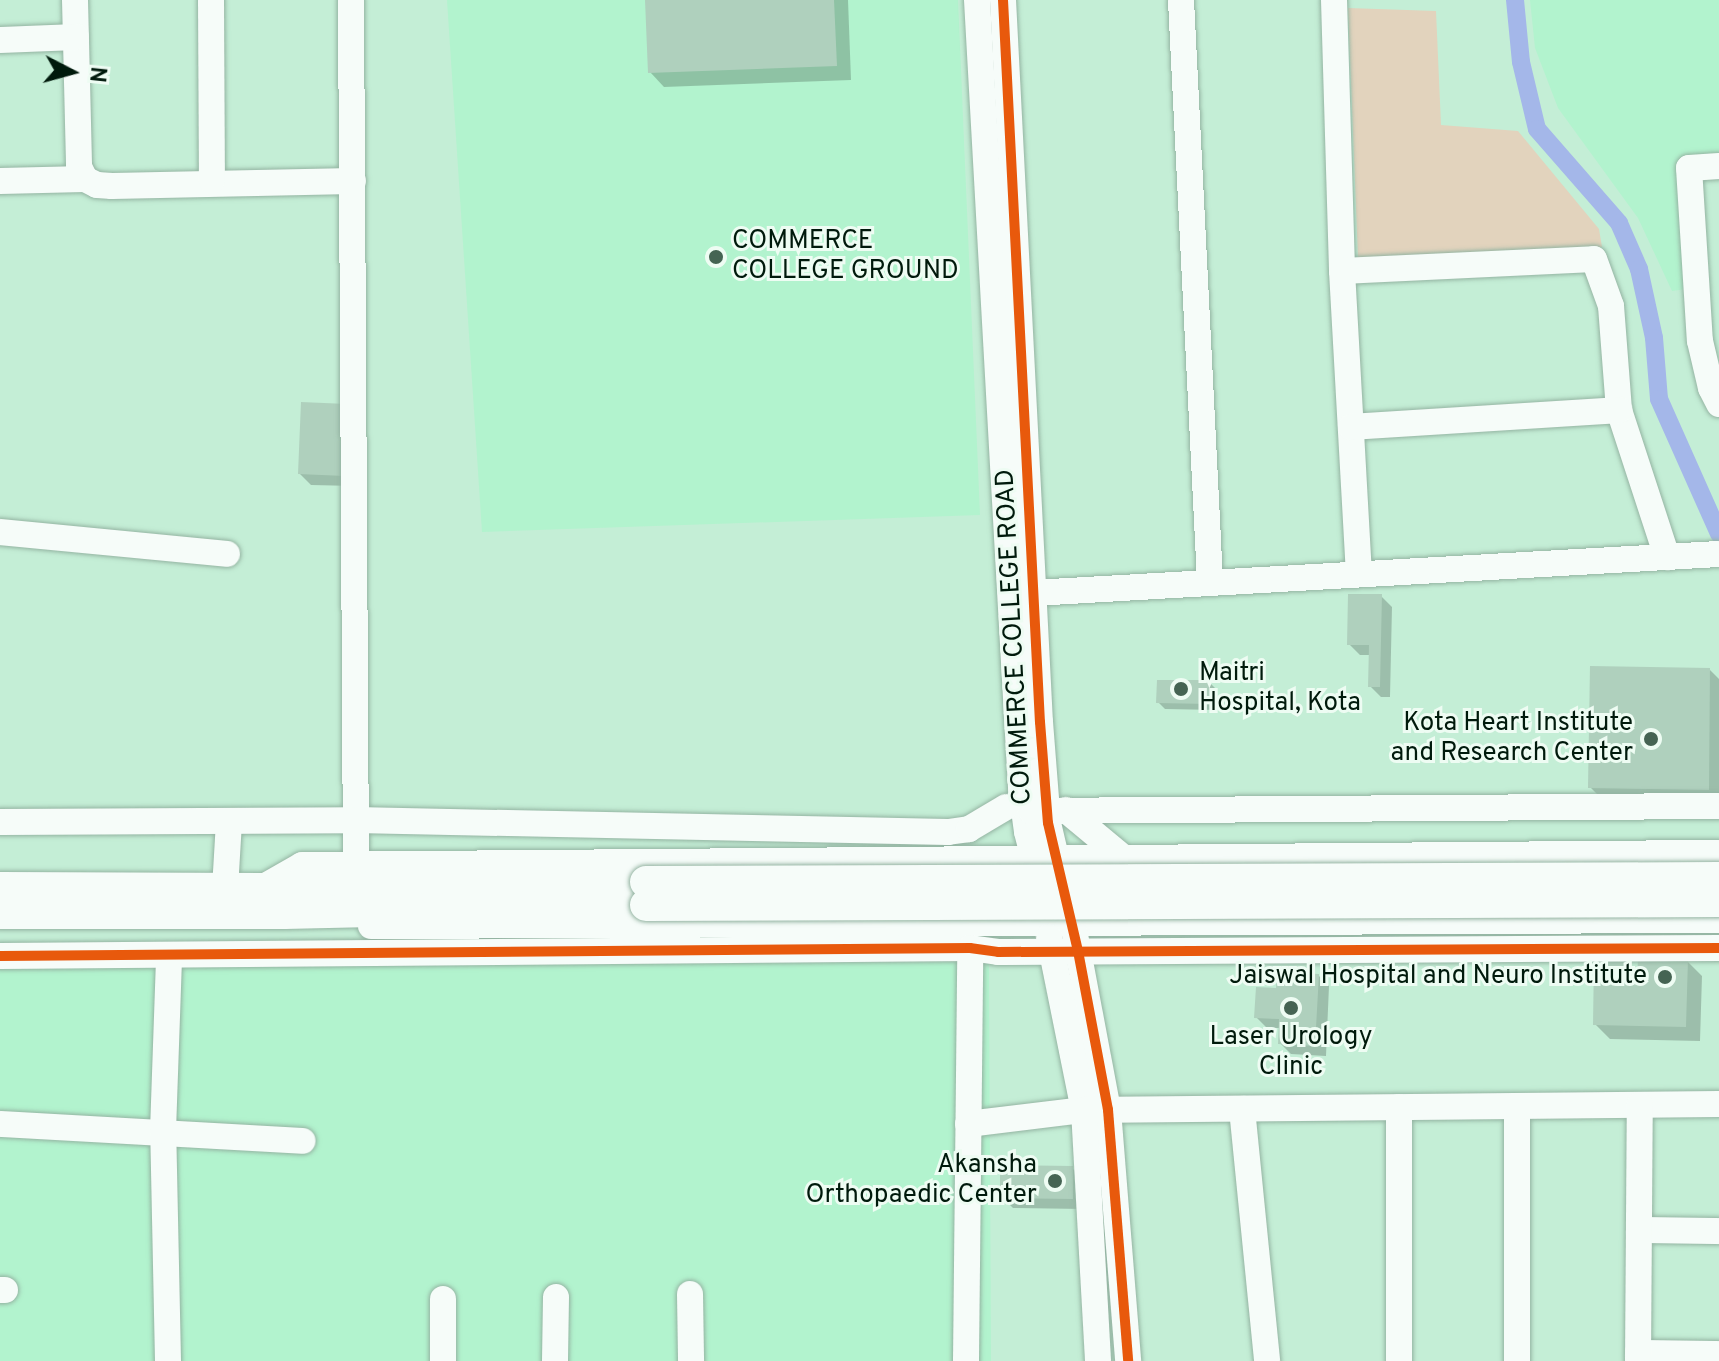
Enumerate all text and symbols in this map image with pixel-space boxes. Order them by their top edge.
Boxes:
north arrow [32,32,112,112]
text: N [82,65,111,84]
place label: COMMERCE COLLEGE GROUND [732,226,959,288]
marker: COMMERCE COLLEGE GROUND [707,248,725,266]
street label: COMMERCE COLLEGE ROAD [991,468,1039,806]
place label: Maitri Hospital, Kota [1199,658,1361,720]
marker: Maitri Hospital, Kota [1170,678,1192,700]
place label: Kota Heart Institute and Research Center [1390,708,1633,770]
marker: Kota Heart Institute and Research Center [1640,728,1662,750]
place label: Jaiswal Hospital and Neuro Institute [1229,961,1647,993]
marker: Jaiswal Hospital and Neuro Institute [1654,966,1676,988]
marker: Laser Urology Clinic [1280,997,1302,1019]
place label: Laser Urology Clinic [1210,1022,1372,1084]
place label: Akansha Orthopaedic Center [805,1150,1037,1212]
marker: Akansha Orthopaedic Center [1044,1170,1066,1192]

